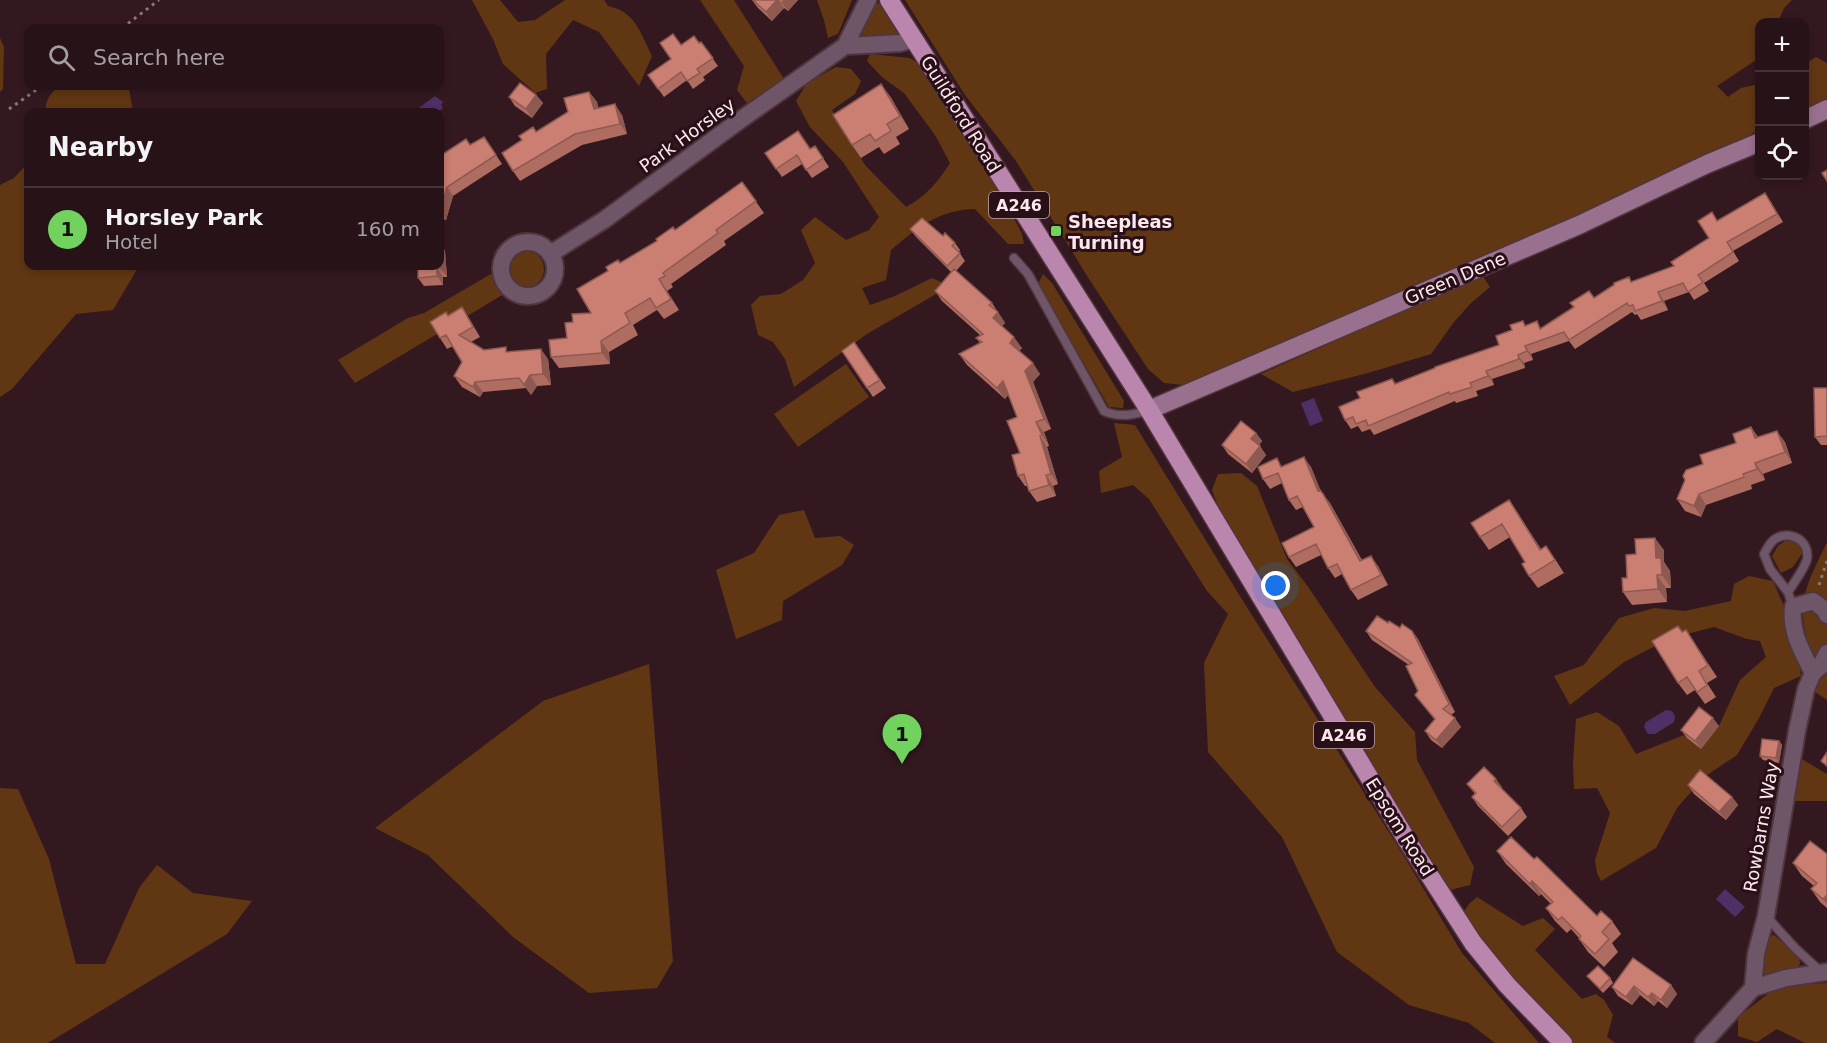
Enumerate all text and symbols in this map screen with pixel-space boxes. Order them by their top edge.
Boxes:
map controls [1755,18,1809,180]
button: + [1755,18,1809,72]
search box [24,24,444,90]
icon: search [45,41,78,74]
text: Search here [93,45,225,70]
street label: Guildford Road [917,52,1005,176]
button: − [1755,72,1809,126]
street label: Park Horsley [635,93,739,177]
button: locate [1755,126,1809,180]
text: Nearby [48,132,153,162]
road number: A246 [989,192,1049,218]
text: Horsley Park [105,205,263,230]
place label: Sheepleas Turning [1068,211,1172,253]
text: 1 [61,217,74,241]
text: 160 m [356,217,420,241]
marker: Sheepleas Turning [1049,224,1063,238]
text: Hotel [105,230,158,254]
street label: Green Dene [1401,247,1509,309]
your location [1261,571,1290,600]
pin: 1 [882,714,922,764]
road number: A246 [1314,722,1374,748]
street label: Rowbarns Way [1739,760,1783,894]
street label: Epsom Road [1362,774,1438,880]

